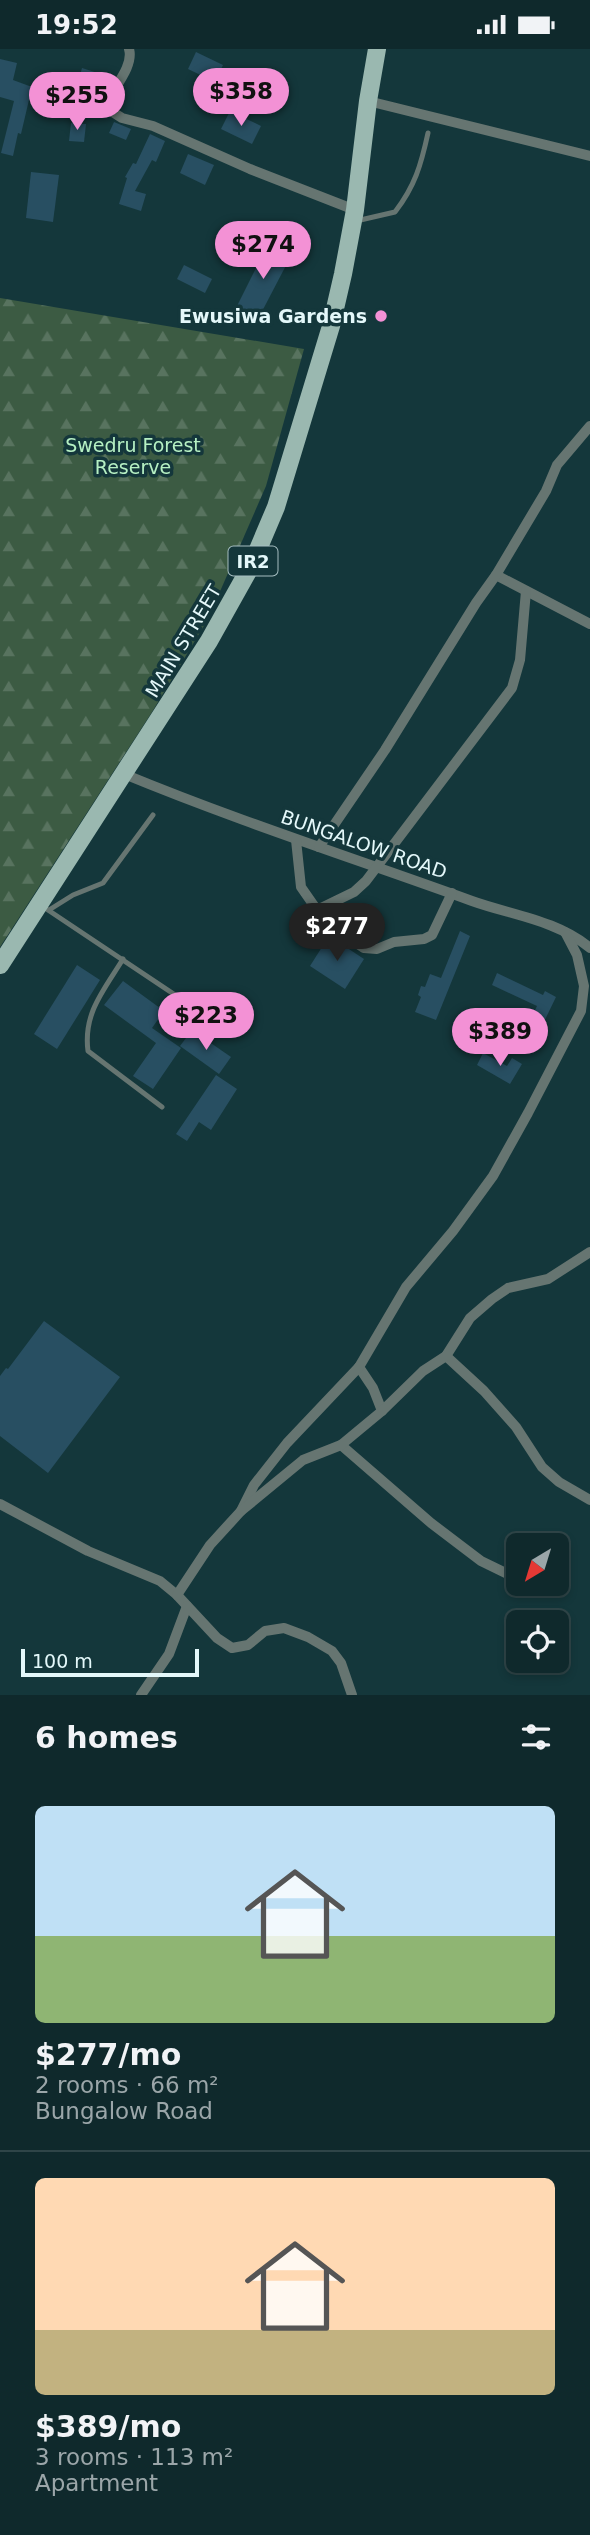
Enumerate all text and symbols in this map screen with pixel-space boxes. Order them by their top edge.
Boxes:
text: 19:52 [35,10,118,40]
pin: $358 [200,69,282,128]
pin: $255 [36,73,118,132]
text: $358 [209,78,273,104]
text: $255 [45,82,109,108]
pin: $274 [222,222,304,281]
text: $274 [231,231,295,257]
place label: Ewusiwa Gardens [179,305,367,327]
marker: Ewusiwa Gardens [373,308,389,324]
park label: Swedru Forest Reserve [65,434,201,478]
road number: IR2 [229,547,278,575]
street label: MAIN STREET [141,580,226,701]
street label: BUNGALOW ROAD [278,805,450,883]
pin: $277 [296,904,378,963]
text: $277 [305,913,369,939]
pin: $223 [165,993,247,1052]
text: $223 [174,1002,238,1028]
pin: $389 [459,1009,541,1068]
text: $389 [468,1018,532,1044]
north arrow [506,1533,569,1596]
map controls [506,1533,569,1673]
button: locate [506,1610,569,1673]
scale bar [21,1646,200,1678]
text: 100 m [32,1650,93,1672]
icon: filters [517,1718,555,1756]
text: 6 homes [35,1720,178,1755]
icon: home [232,1851,358,1977]
text: $277/mo [35,2037,181,2072]
text: 2 rooms · 66 m² [35,2072,219,2098]
text: Bungalow Road [35,2098,213,2124]
icon: home [232,2223,358,2349]
text: $389/mo [35,2409,181,2444]
text: 3 rooms · 113 m² [35,2444,233,2470]
text: Apartment [35,2470,158,2496]

